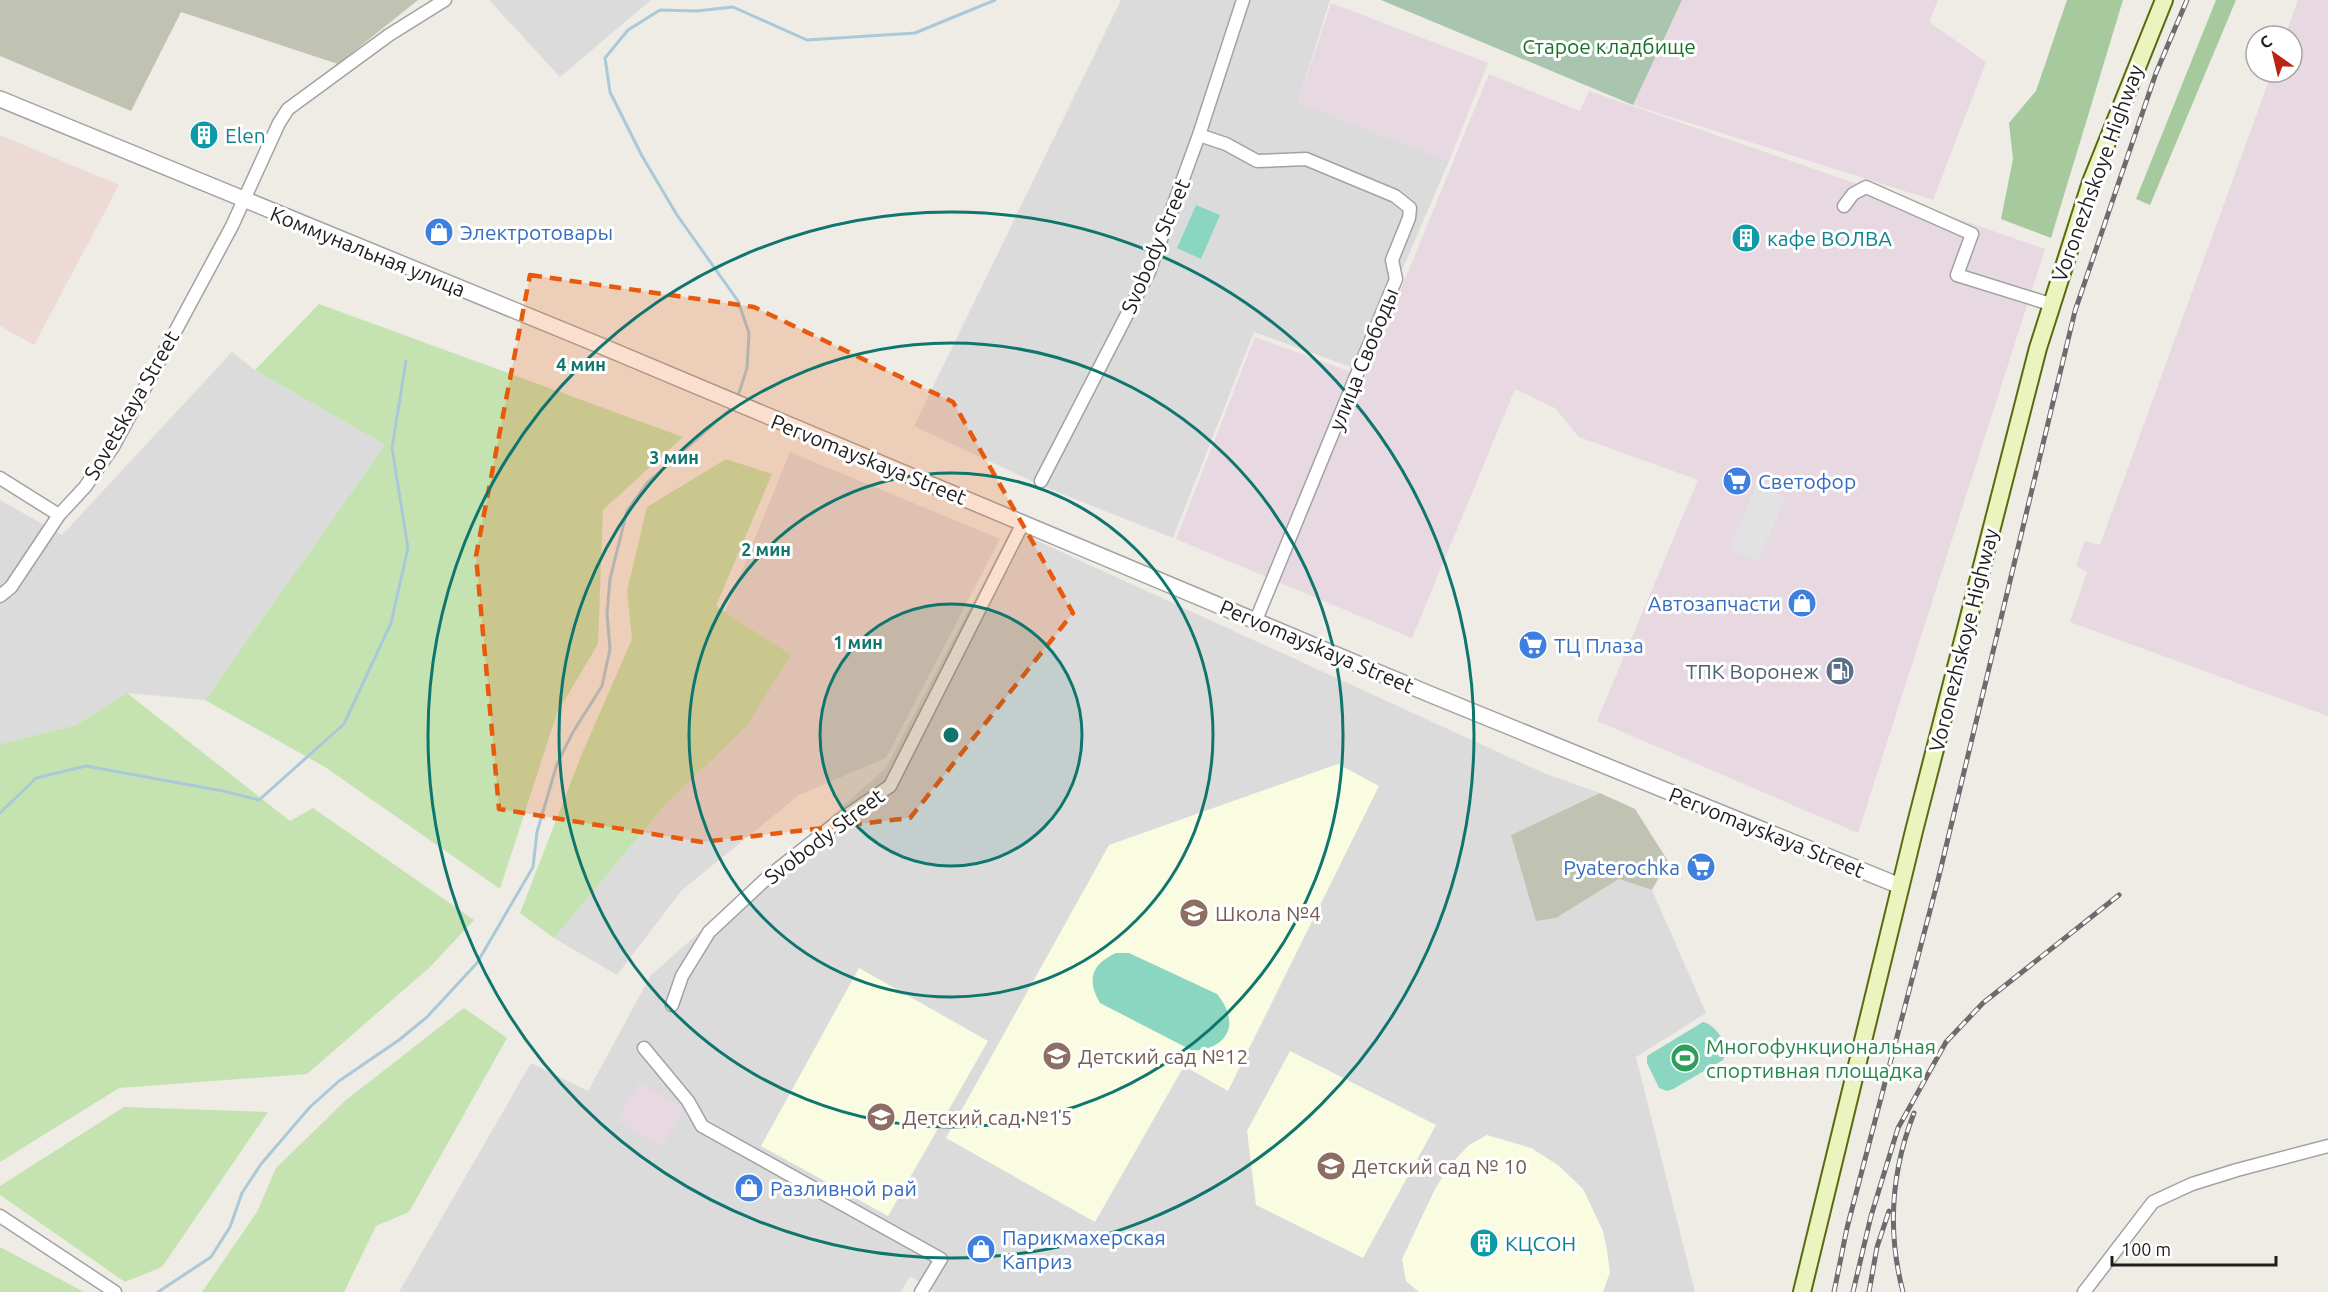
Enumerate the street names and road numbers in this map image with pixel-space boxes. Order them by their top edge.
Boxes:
street label: Voronezhskoye Highway [2047,61,2147,285]
street label: Svobody Street [1116,175,1194,317]
street label: Коммунальная улица [267,201,469,301]
street label: улица Свободы [1323,284,1403,434]
street label: Sovetskaya Street [79,326,183,484]
street label: Pervomayskaya Street [768,409,970,509]
street label: Voronezhskoye Highway [1924,526,2002,754]
street label: Pervomayskaya Street [1216,594,1418,698]
street label: Pervomayskaya Street [1666,782,1868,882]
street label: Svobody Street [759,783,889,889]

